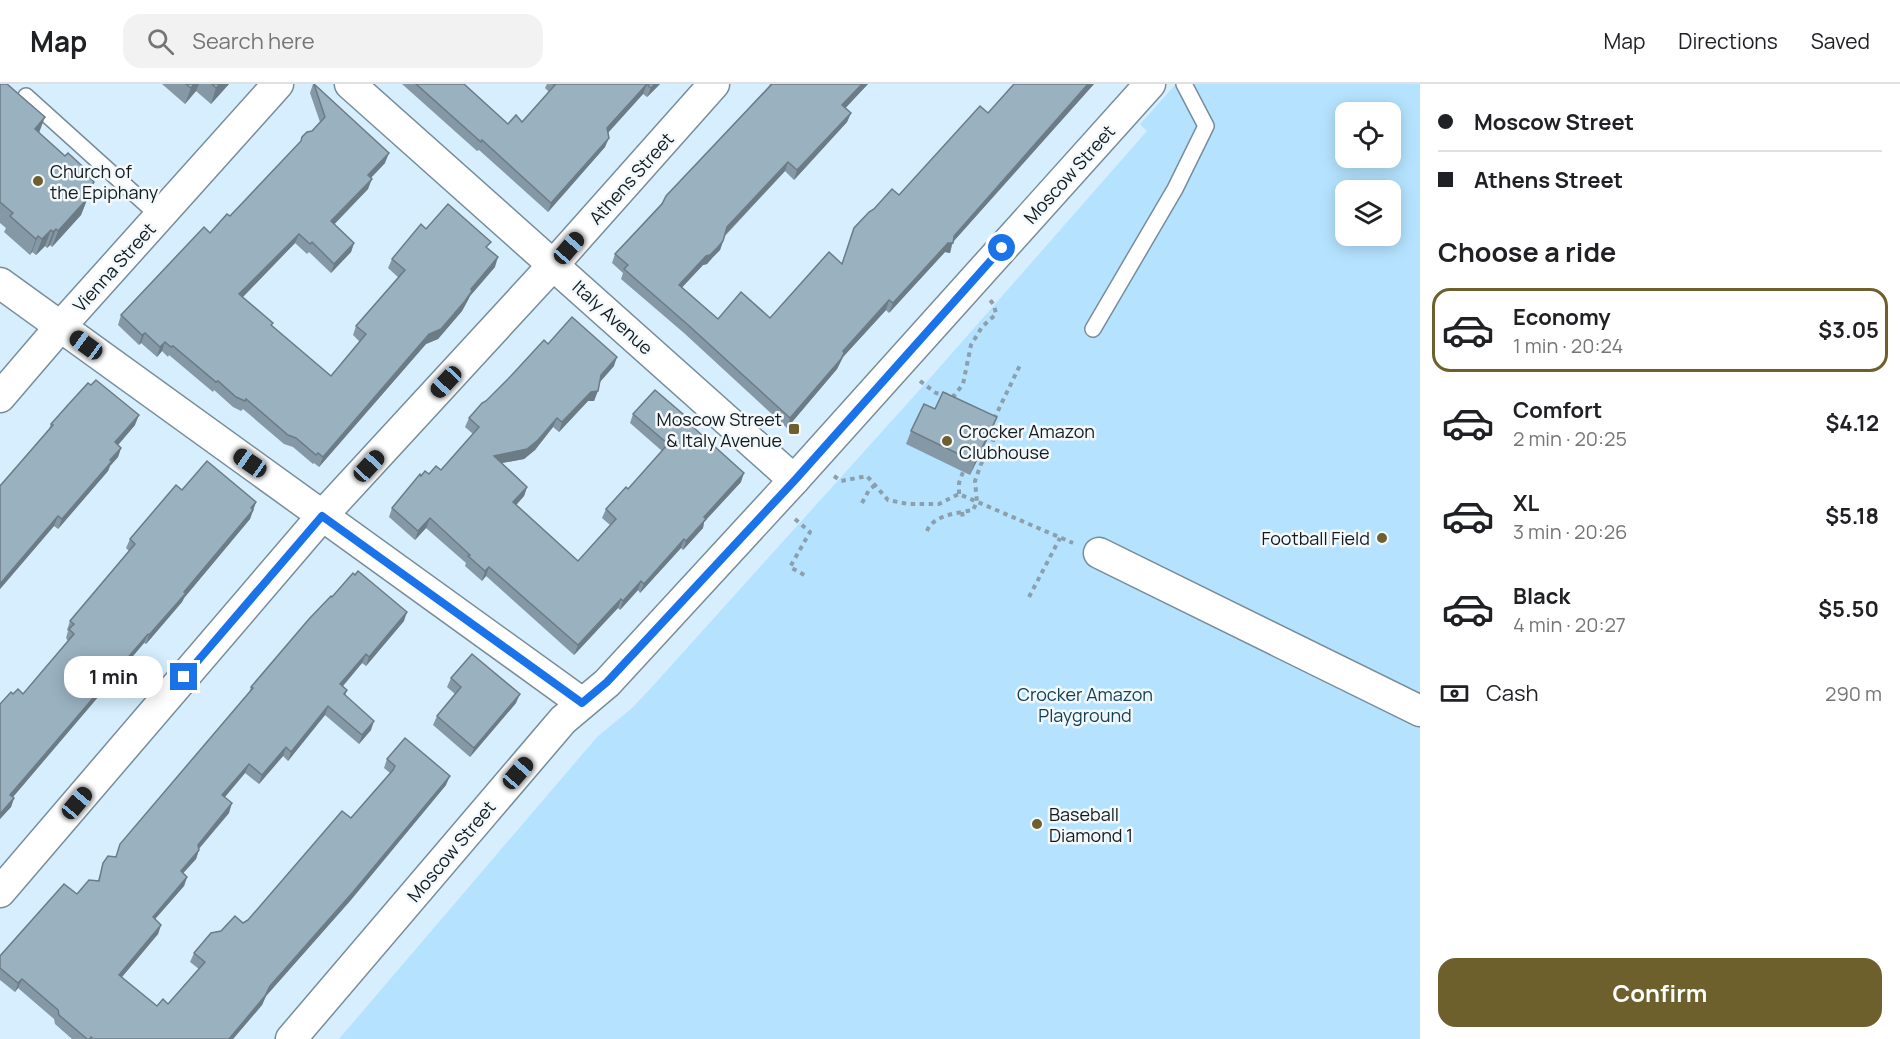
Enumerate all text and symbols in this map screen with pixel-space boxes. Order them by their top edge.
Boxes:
search box [123,14,543,68]
text: Map [30,22,87,60]
icon: search [144,25,177,58]
text: Search here [192,26,315,56]
text: Map [1604,27,1645,55]
text: Directions [1678,27,1778,55]
text: Saved [1811,27,1870,55]
map controls [1335,102,1401,246]
button: locate [1335,102,1401,168]
text: Moscow Street [1474,107,1634,137]
street label: Moscow Street [1018,119,1120,229]
street label: Athens Street [583,127,679,229]
place label: Church of the Epiphany [50,159,159,204]
text: Athens Street [1474,165,1623,195]
marker: Church of the Epiphany [31,174,45,188]
button: layers [1335,180,1401,246]
street label: Vienna Street [67,217,161,317]
car [550,229,588,267]
text: Choose a ride [1438,233,1616,270]
route start [988,234,1015,261]
street label: Italy Avenue [568,275,658,359]
text: Economy [1513,302,1611,332]
icon: car [1441,303,1495,357]
text: $3.05 [1818,315,1879,345]
car [66,327,106,363]
text: 1 min · 20:24 [1513,332,1623,359]
car [427,363,465,401]
text: Comfort [1513,395,1602,425]
icon: car [1441,396,1495,450]
place label: Moscow Street & Italy Avenue [657,407,782,452]
text: $4.12 [1825,408,1879,438]
place label: Crocker Amazon Clubhouse [959,419,1095,464]
marker: Moscow Street & Italy Avenue [787,422,801,436]
text: 2 min · 20:25 [1513,425,1627,452]
marker: Crocker Amazon Clubhouse [940,434,954,448]
car [230,445,270,481]
car [350,447,388,485]
text: XL [1513,488,1539,518]
icon: car [1441,489,1495,543]
text: $5.18 [1825,501,1879,531]
text: 3 min · 20:26 [1513,518,1628,545]
place label: Football Field [1261,526,1370,550]
marker: Football Field [1375,531,1389,545]
text: Black [1513,581,1570,611]
icon: car [1441,582,1495,636]
text: $5.50 [1818,594,1879,624]
text: 4 min · 20:27 [1513,611,1626,638]
callout: 1 min [64,656,163,698]
text: 1 min [89,663,138,690]
route end [170,663,197,690]
icon: cash [1438,677,1471,710]
text: Cash [1486,678,1539,708]
text: 290 m [1825,680,1882,707]
park label: Crocker Amazon Playground [1017,682,1153,727]
car [499,754,537,792]
car [59,783,95,823]
street label: Moscow Street [402,795,500,907]
place label: Baseball Diamond 1 [1049,802,1133,847]
marker: Baseball Diamond 1 [1030,817,1044,831]
button: Confirm [1438,958,1882,1027]

